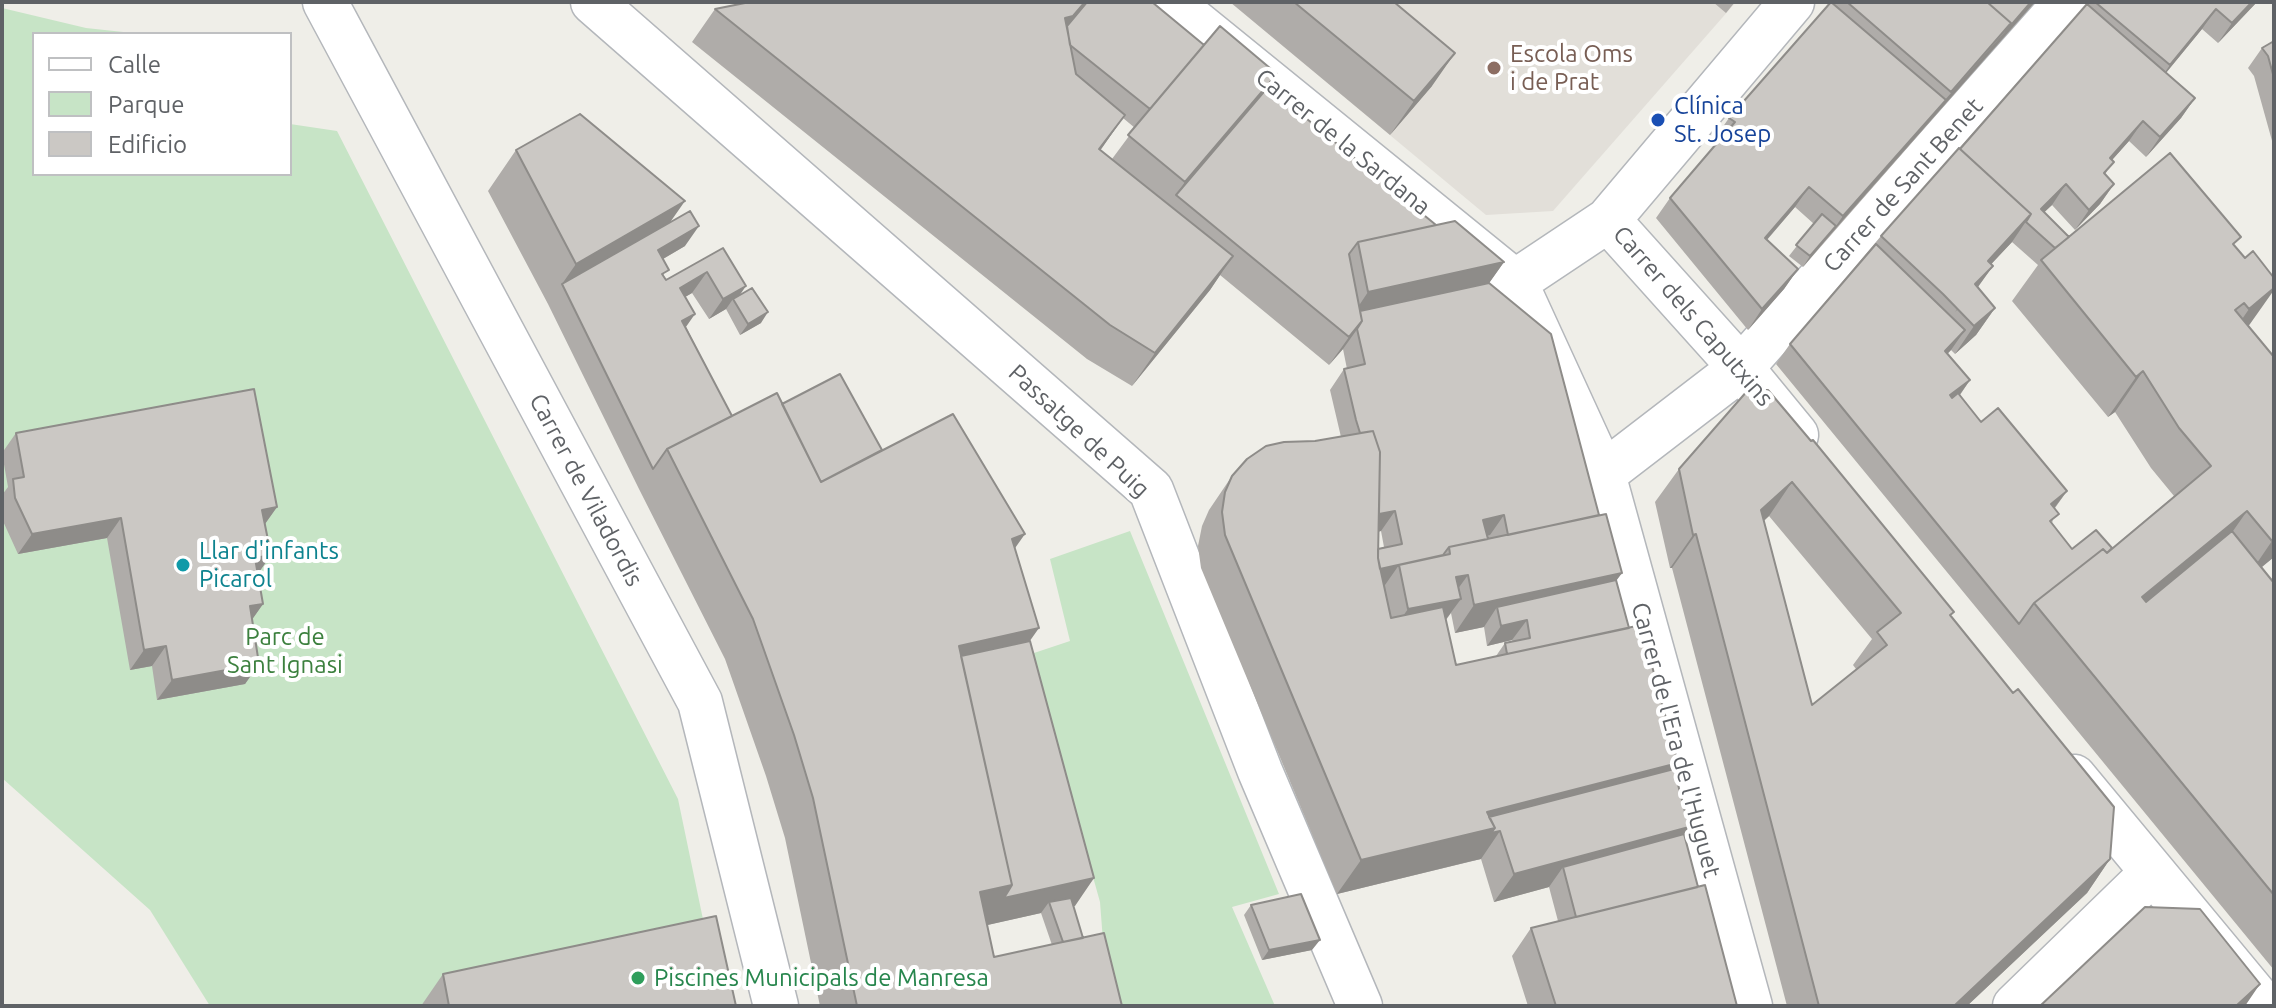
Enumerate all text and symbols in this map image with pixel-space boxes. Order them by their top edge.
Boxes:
legend [32,32,292,176]
place label: Escola Oms i de Prat [1510,40,1633,96]
text: Calle [108,51,161,78]
marker: Escola Oms i de Prat [1485,59,1503,77]
street label: Carrer de la Sardana [1250,63,1436,221]
text: Parque [108,91,185,118]
place label: Clínica St. Josep [1674,92,1771,148]
street label: Carrer de Sant Benet [1817,92,1989,278]
marker: Clínica St. Josep [1649,111,1667,129]
text: Edificio [108,131,187,158]
street label: Carrer dels Caputxins [1607,220,1779,412]
street label: Passatge de Puig [1003,358,1155,504]
street label: Carrer de Viladordis [523,389,649,591]
place label: Llar d'infants Picarol [199,537,339,593]
marker: Llar d'infants Picarol [174,556,192,574]
street label: Carrer de l'Era de l'Huguet [1625,599,1727,881]
park label: Parc de Sant Ignasi [227,623,343,679]
place label: Piscines Municipals de Manresa [654,964,989,992]
marker: Piscines Municipals de Manresa [629,969,647,987]

